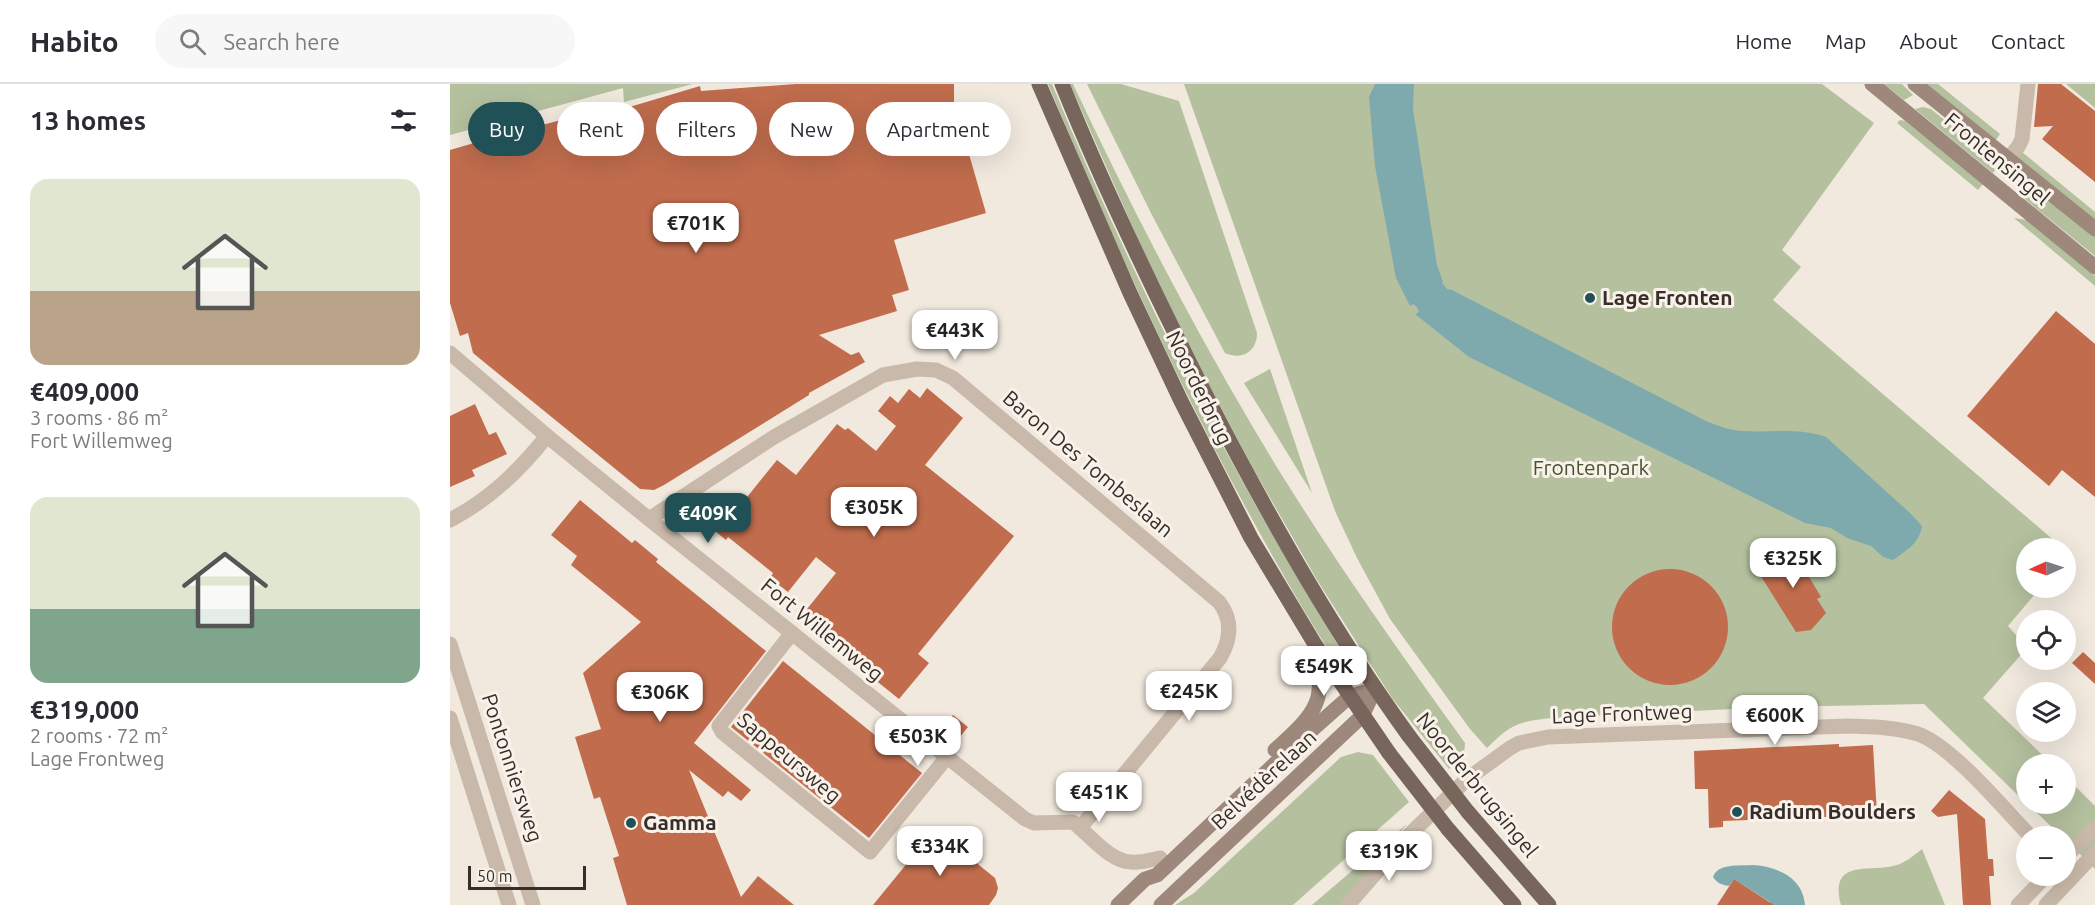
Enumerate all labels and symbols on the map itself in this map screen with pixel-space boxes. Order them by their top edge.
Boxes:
street label: Frontensingel [1940,107,2055,209]
pin: €701K [654,203,738,254]
place label: Lage Fronten [1602,285,1733,309]
marker: Lage Fronten [1583,291,1597,305]
pin: €443K [913,310,997,361]
street label: Noorderbrug [1162,327,1238,448]
street label: Baron Des Tombeslaan [999,385,1179,541]
park label: Frontenpark [1533,455,1650,479]
pin: €305K [832,487,916,538]
pin: €409K [666,493,750,544]
pin: €325K [1751,538,1835,589]
north arrow [2016,538,2076,598]
street label: Fort Willemweg [757,573,888,686]
pin: €549K [1282,646,1366,697]
pin: €245K [1147,671,1231,722]
pin: €306K [618,672,702,723]
street label: Pontonniersweg [478,690,548,845]
pin: €600K [1733,695,1817,746]
street label: Lage Frontweg [1551,699,1693,727]
street label: Sappeursweg [733,707,846,807]
street label: Noorderbrugsingel [1412,707,1543,861]
pin: €503K [876,716,960,767]
street label: Belvédèrelaan [1206,725,1321,834]
pin: €451K [1057,772,1141,823]
place label: Radium Boulders [1749,799,1916,823]
marker: Radium Boulders [1730,805,1744,819]
place label: Gamma [643,810,717,834]
marker: Gamma [624,816,638,830]
pin: €334K [898,826,982,877]
pin: €319K [1347,831,1431,882]
scale bar [468,863,586,890]

